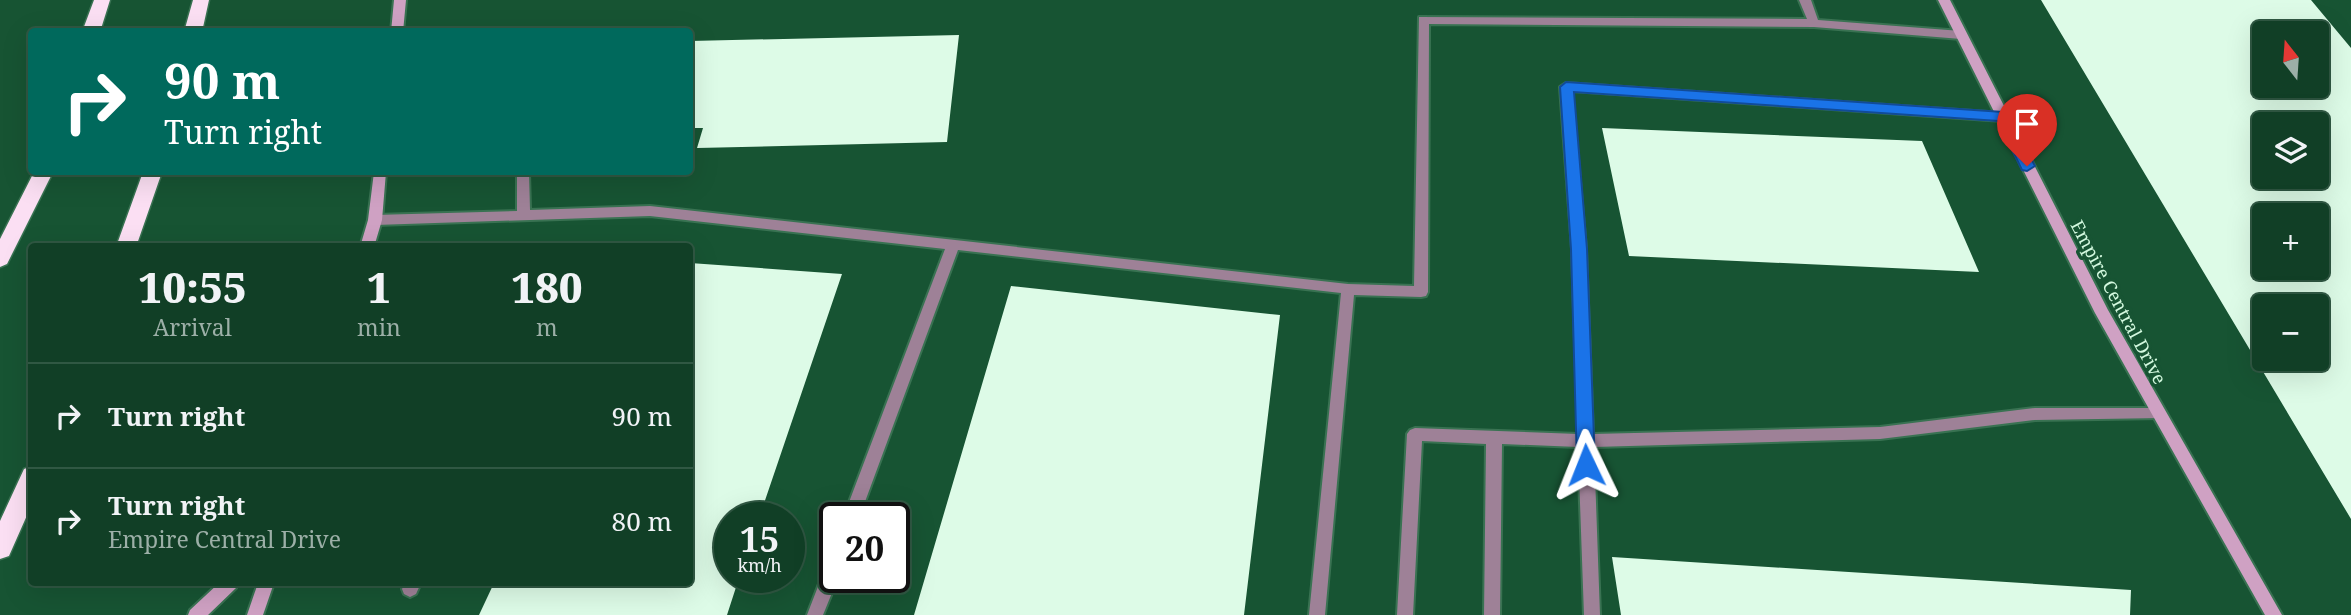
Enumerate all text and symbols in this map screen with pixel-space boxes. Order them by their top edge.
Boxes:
north arrow [2252,21,2329,98]
map controls [2252,21,2329,371]
text: 90 m [164,47,280,113]
icon: right [49,56,140,147]
pin [1997,94,2057,166]
icon: arrive [2008,105,2046,143]
text: Turn right [164,110,322,153]
button: layers [2252,112,2329,189]
button: + [2252,203,2329,280]
street label: Empire Central Drive [2066,216,2172,388]
text: 10:55 [138,258,247,315]
text: 1 [367,258,391,315]
text: 180 [511,258,583,315]
button: − [2252,294,2329,371]
text: Arrival [153,311,232,343]
text: min [357,311,401,343]
text: m [536,311,558,343]
icon: right [49,397,87,435]
text: Turn right [108,398,245,434]
text: 90 m [612,398,672,434]
position arrow [1549,428,1623,502]
text: Turn right [108,487,245,523]
icon: right [49,502,87,540]
speed limit sign: 20 [819,502,910,593]
text: 80 m [612,503,672,539]
text: 15 [740,515,779,562]
text: Empire Central Drive [108,523,341,555]
text: km/h [737,553,782,577]

